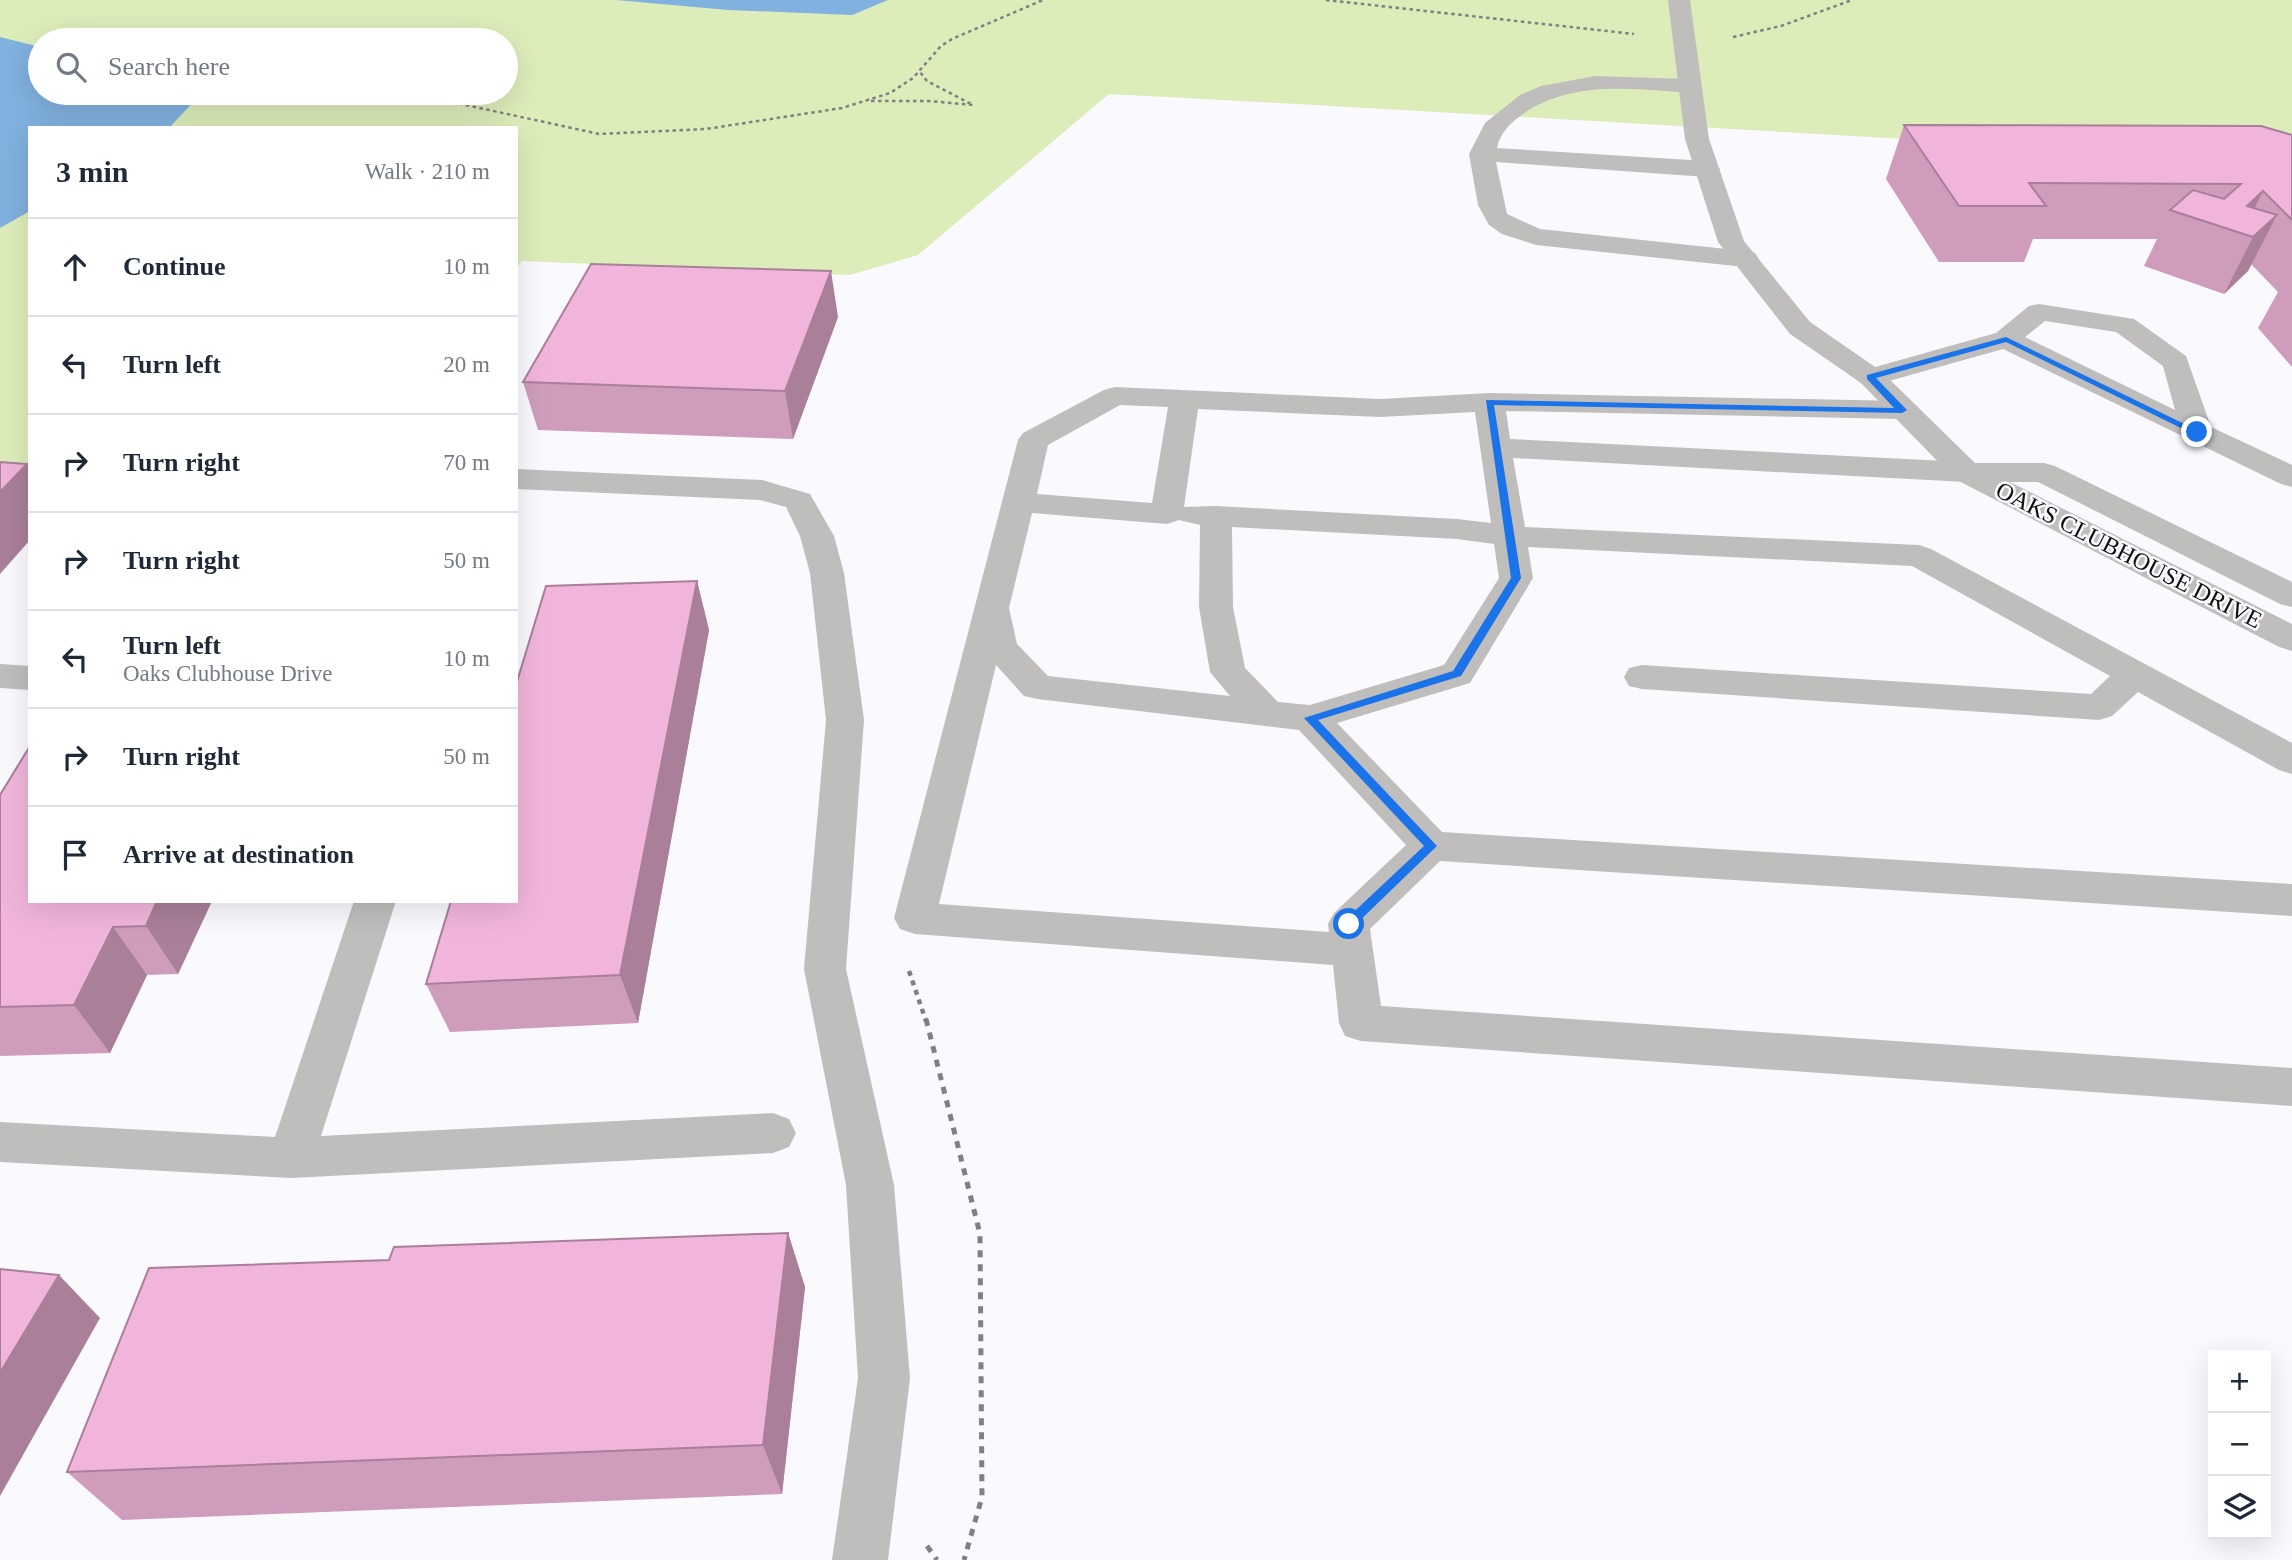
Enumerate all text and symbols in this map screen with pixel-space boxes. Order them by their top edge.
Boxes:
search box [28,28,518,105]
icon: search [52,48,90,86]
text: Search here [108,52,230,81]
text: 3 min [56,155,129,188]
text: Walk · 210 m [365,159,490,184]
icon: ahead [56,248,94,286]
text: Continue [123,252,226,281]
text: 10 m [443,254,490,279]
icon: left [56,346,94,384]
text: Turn left [123,350,221,379]
text: 20 m [443,352,490,377]
route end [2181,416,2212,447]
icon: right [56,444,94,482]
text: Turn right [123,448,240,477]
text: 70 m [443,450,490,475]
street label: OAKS CLUBHOUSE DRIVE [1992,477,2266,633]
icon: right [56,542,94,580]
text: Turn right [123,546,240,575]
text: 50 m [443,548,490,573]
text: Turn left [123,631,221,660]
icon: left [56,640,94,678]
text: 10 m [443,646,490,671]
text: Oaks Clubhouse Drive [123,661,333,686]
icon: right [56,738,94,776]
text: Turn right [123,742,240,771]
text: 50 m [443,744,490,769]
icon: arrive [56,836,94,874]
text: Arrive at destination [123,840,354,869]
route start [1333,908,1364,939]
map controls [2208,1350,2271,1539]
button: + [2208,1350,2271,1413]
button: − [2208,1413,2271,1476]
button: layers [2208,1476,2271,1539]

